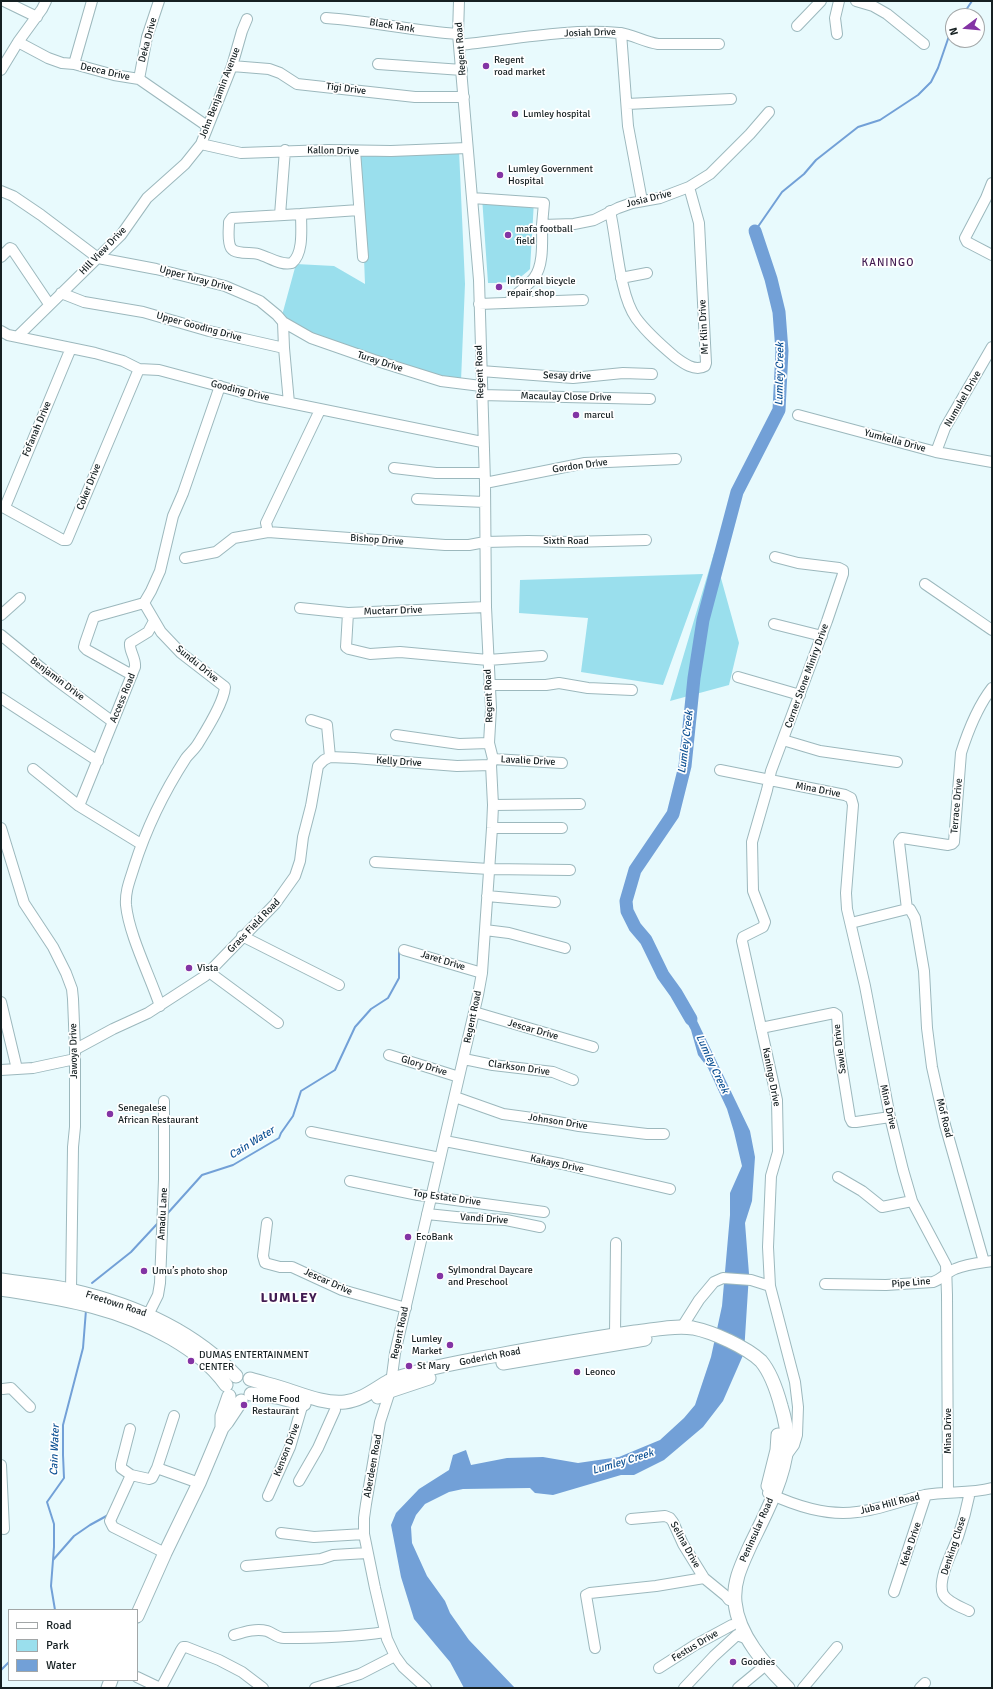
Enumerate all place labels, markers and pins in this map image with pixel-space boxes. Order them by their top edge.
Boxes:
place label: Regent road market [494,54,545,78]
marker: Regent road market [481,61,491,71]
place label: Lumley hospital [523,108,590,120]
marker: Lumley hospital [510,109,520,119]
place label: Lumley Government Hospital [508,163,593,186]
marker: Lumley Government Hospital [495,170,505,180]
place label: mafa football field [516,223,573,246]
marker: mafa football field [503,230,513,240]
place label: Informal bicycle repair shop [507,275,576,298]
marker: Informal bicycle repair shop [494,282,504,292]
place label: marcul [584,409,614,421]
marker: marcul [571,410,581,420]
place label: Vista [197,962,218,974]
marker: Vista [184,963,194,973]
place label: Senegalese African Restaurant [118,1102,198,1126]
marker: Senegalese African Restaurant [105,1109,115,1119]
place label: EcoBank [416,1231,453,1243]
marker: EcoBank [403,1232,413,1242]
place label: Sylmondral Daycare and Preschool [448,1264,533,1288]
place label: Umu’s photo shop [152,1265,228,1277]
marker: Umu’s photo shop [139,1266,149,1276]
marker: Sylmondral Daycare and Preschool [435,1271,445,1281]
place label: Lumley Market [411,1333,442,1356]
marker: Lumley Market [445,1340,455,1350]
place label: DUMAS ENTERTAINMENT CENTER [199,1349,309,1372]
marker: DUMAS ENTERTAINMENT CENTER [186,1356,196,1366]
place label: St Mary [417,1360,450,1372]
marker: St Mary [404,1361,414,1371]
place label: Leonco [585,1366,615,1378]
marker: Leonco [572,1367,582,1377]
place label: Home Food Restaurant [252,1393,300,1416]
marker: Home Food Restaurant [239,1400,249,1410]
place label: Goodies [741,1656,775,1668]
marker: Goodies [728,1657,738,1667]

